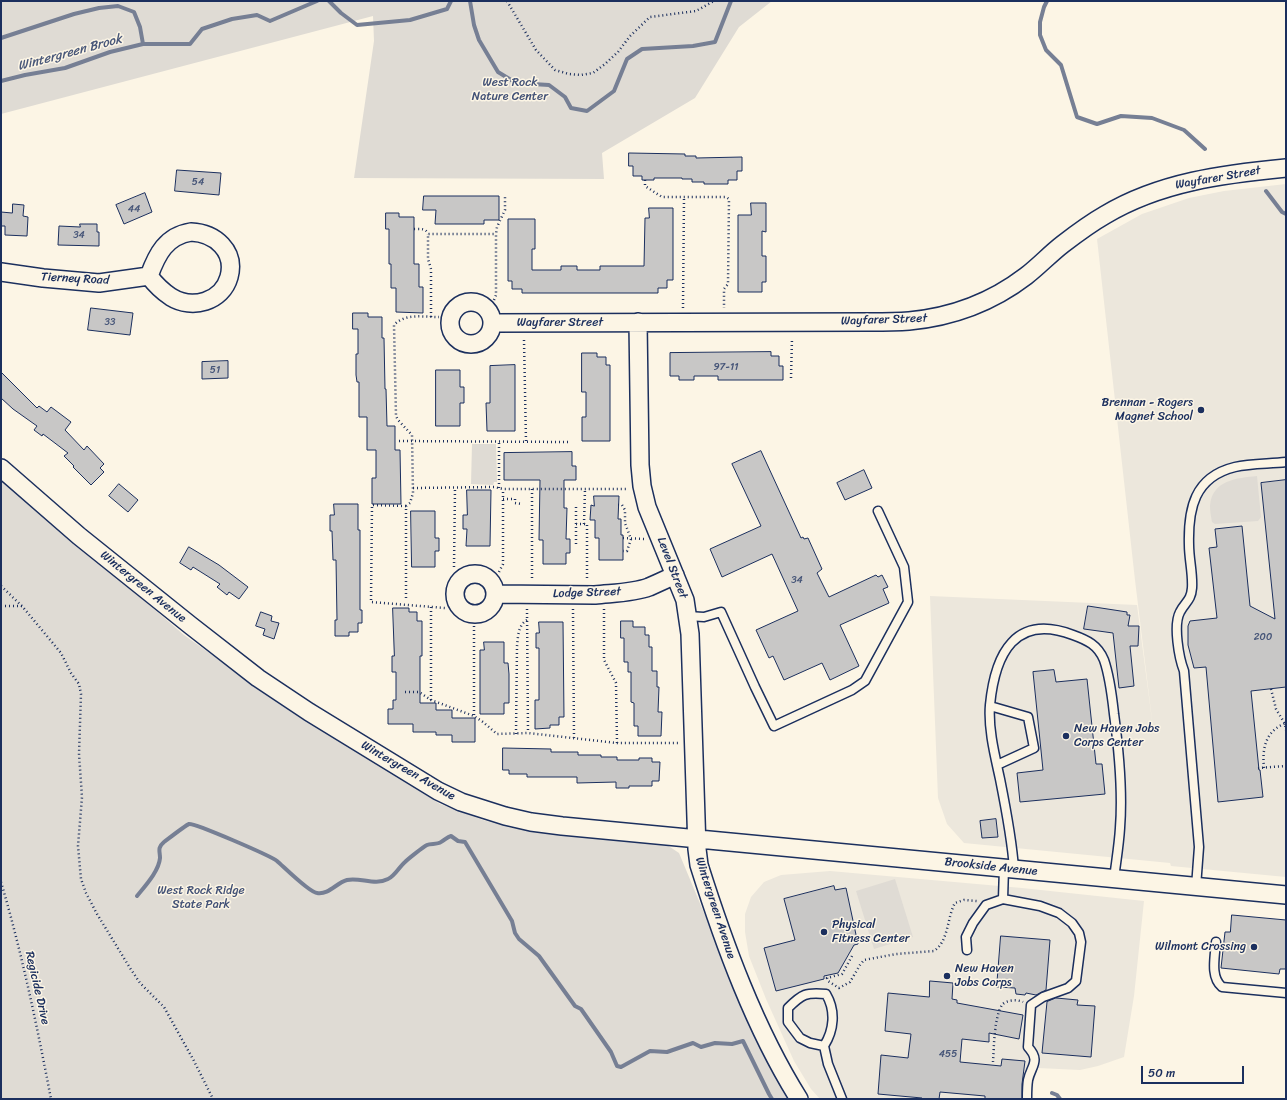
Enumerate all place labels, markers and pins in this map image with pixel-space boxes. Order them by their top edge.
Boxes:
place label: Brennan - Rogers Magnet School [1102,396,1193,424]
marker: Brennan - Rogers Magnet School [1196,405,1206,415]
place label: New Haven Jobs Corps Center [1074,722,1160,750]
marker: New Haven Jobs Corps Center [1061,731,1071,741]
place label: Physical Fitness Center [832,918,910,946]
marker: Physical Fitness Center [819,927,829,937]
place label: Wilmont Crossing [1155,940,1246,954]
marker: Wilmont Crossing [1249,942,1259,952]
place label: New Haven Jobs Corps [955,962,1014,990]
marker: New Haven Jobs Corps [942,971,952,981]

